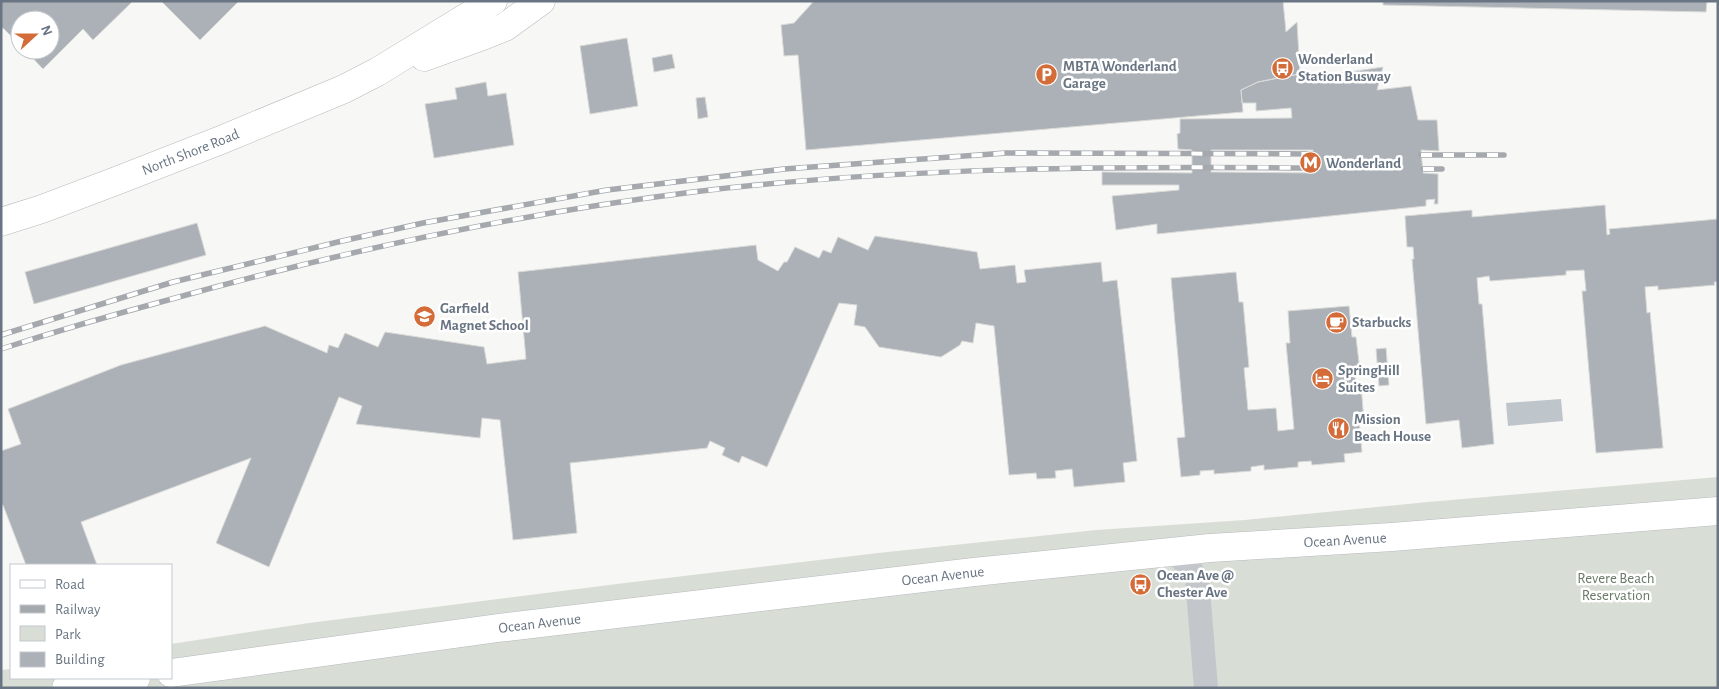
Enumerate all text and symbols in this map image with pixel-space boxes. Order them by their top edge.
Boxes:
north arrow [10,10,60,60]
text: N [38,24,54,38]
place label: Wonderland Station Busway [1298,52,1391,84]
bus stop icon: Wonderland Station Busway [1270,56,1294,80]
place label: MBTA Wonderland Garage [1063,59,1177,91]
parking icon: MBTA Wonderland Garage [1035,63,1059,87]
street label: North Shore Road [140,126,242,178]
metro station icon: Wonderland [1298,151,1322,175]
place label: Wonderland [1326,156,1401,171]
place label: Garfield Magnet School [440,301,529,333]
school or university icon: Garfield Magnet School [412,305,436,329]
cafe icon: Starbucks [1324,310,1348,334]
place label: Starbucks [1352,315,1412,330]
place label: SpringHill Suites [1338,363,1400,395]
hotel icon: SpringHill Suites [1310,367,1334,391]
place label: Mission Beach House [1354,412,1431,444]
restaurant icon: Mission Beach House [1326,416,1350,440]
street label: Ocean Avenue [1303,530,1387,550]
legend [10,564,172,679]
street label: Ocean Avenue [901,564,985,588]
place label: Ocean Ave @ Chester Ave [1157,568,1234,600]
park label: Revere Beach Reservation [1577,571,1655,603]
bus stop icon: Ocean Ave @ Chester Ave [1129,572,1153,596]
text: Road [55,577,85,592]
text: Railway [55,602,101,617]
street label: Ocean Avenue [498,611,582,636]
text: Park [55,627,81,642]
text: Building [55,652,105,667]

